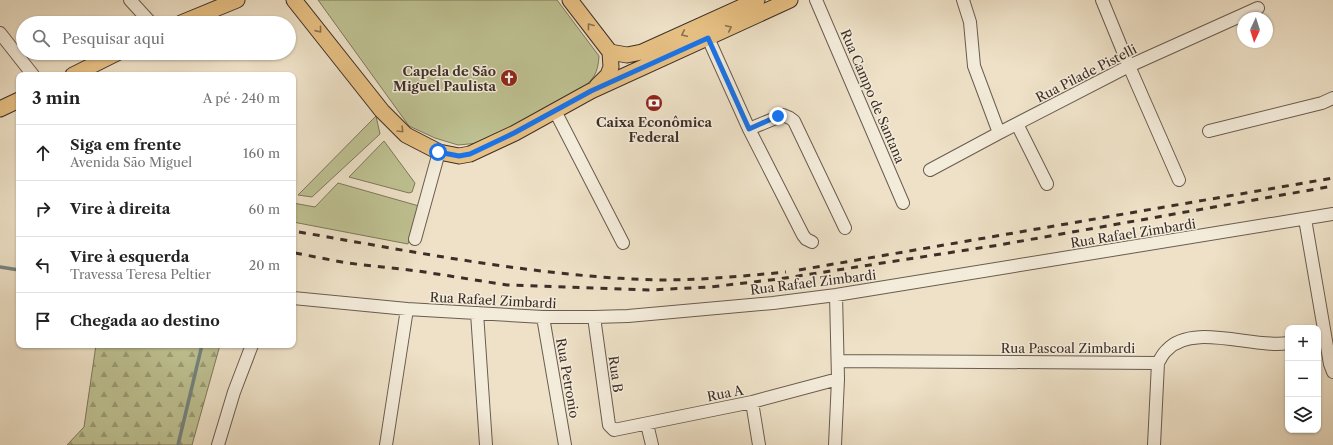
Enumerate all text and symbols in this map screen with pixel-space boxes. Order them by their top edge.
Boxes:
north arrow [1237,12,1273,48]
search box [16,16,296,60]
one-way arrow [587,23,595,30]
one-way arrow [724,25,732,33]
one-way arrow [314,26,321,33]
icon: search [30,27,52,49]
street label: Rua Campo de Santana [838,27,909,166]
text: Pesquisar aqui [62,29,165,48]
one-way arrow [680,29,688,37]
street label: Rua Pilade Pistelli [1033,41,1139,105]
place label: Capela de São Miguel Paulista [393,63,496,94]
church icon: Capela de São Miguel Paulista [499,68,519,88]
text: 3 min [32,88,81,108]
text: A pé · 240 m [203,90,280,106]
bank icon: Caixa Econômica Federal [644,93,664,113]
route end [769,107,787,125]
place label: Caixa Econômica Federal [596,114,712,145]
one-way arrow [396,125,404,133]
text: Siga em frente [70,135,181,154]
icon: ahead [32,142,54,164]
route start [429,143,447,161]
text: 160 m [243,145,280,161]
text: Avenida São Miguel [70,154,192,170]
icon: right [32,198,54,220]
text: Vire à direita [70,199,170,218]
text: 60 m [249,201,280,217]
street label: Rua Rafael Zimbardi [1069,215,1197,251]
text: Vire à esquerda [70,247,189,266]
icon: left [32,254,54,276]
text: 20 m [249,257,280,273]
text: Travessa Teresa Peltier [70,266,211,282]
street label: Rua Rafael Zimbardi [749,266,877,298]
street label: Rua Rafael Zimbardi [429,289,557,311]
icon: arrive [32,310,54,332]
text: Chegada ao destino [70,311,220,330]
map controls [1285,325,1321,433]
button: + [1285,325,1321,361]
street label: Rua Petronio [553,337,583,419]
street label: Rua Pascoal Zimbardi [1001,340,1135,356]
street label: Rua B [606,355,626,393]
button: − [1285,361,1321,397]
street label: Rua A [705,382,745,404]
button: layers [1285,397,1321,433]

